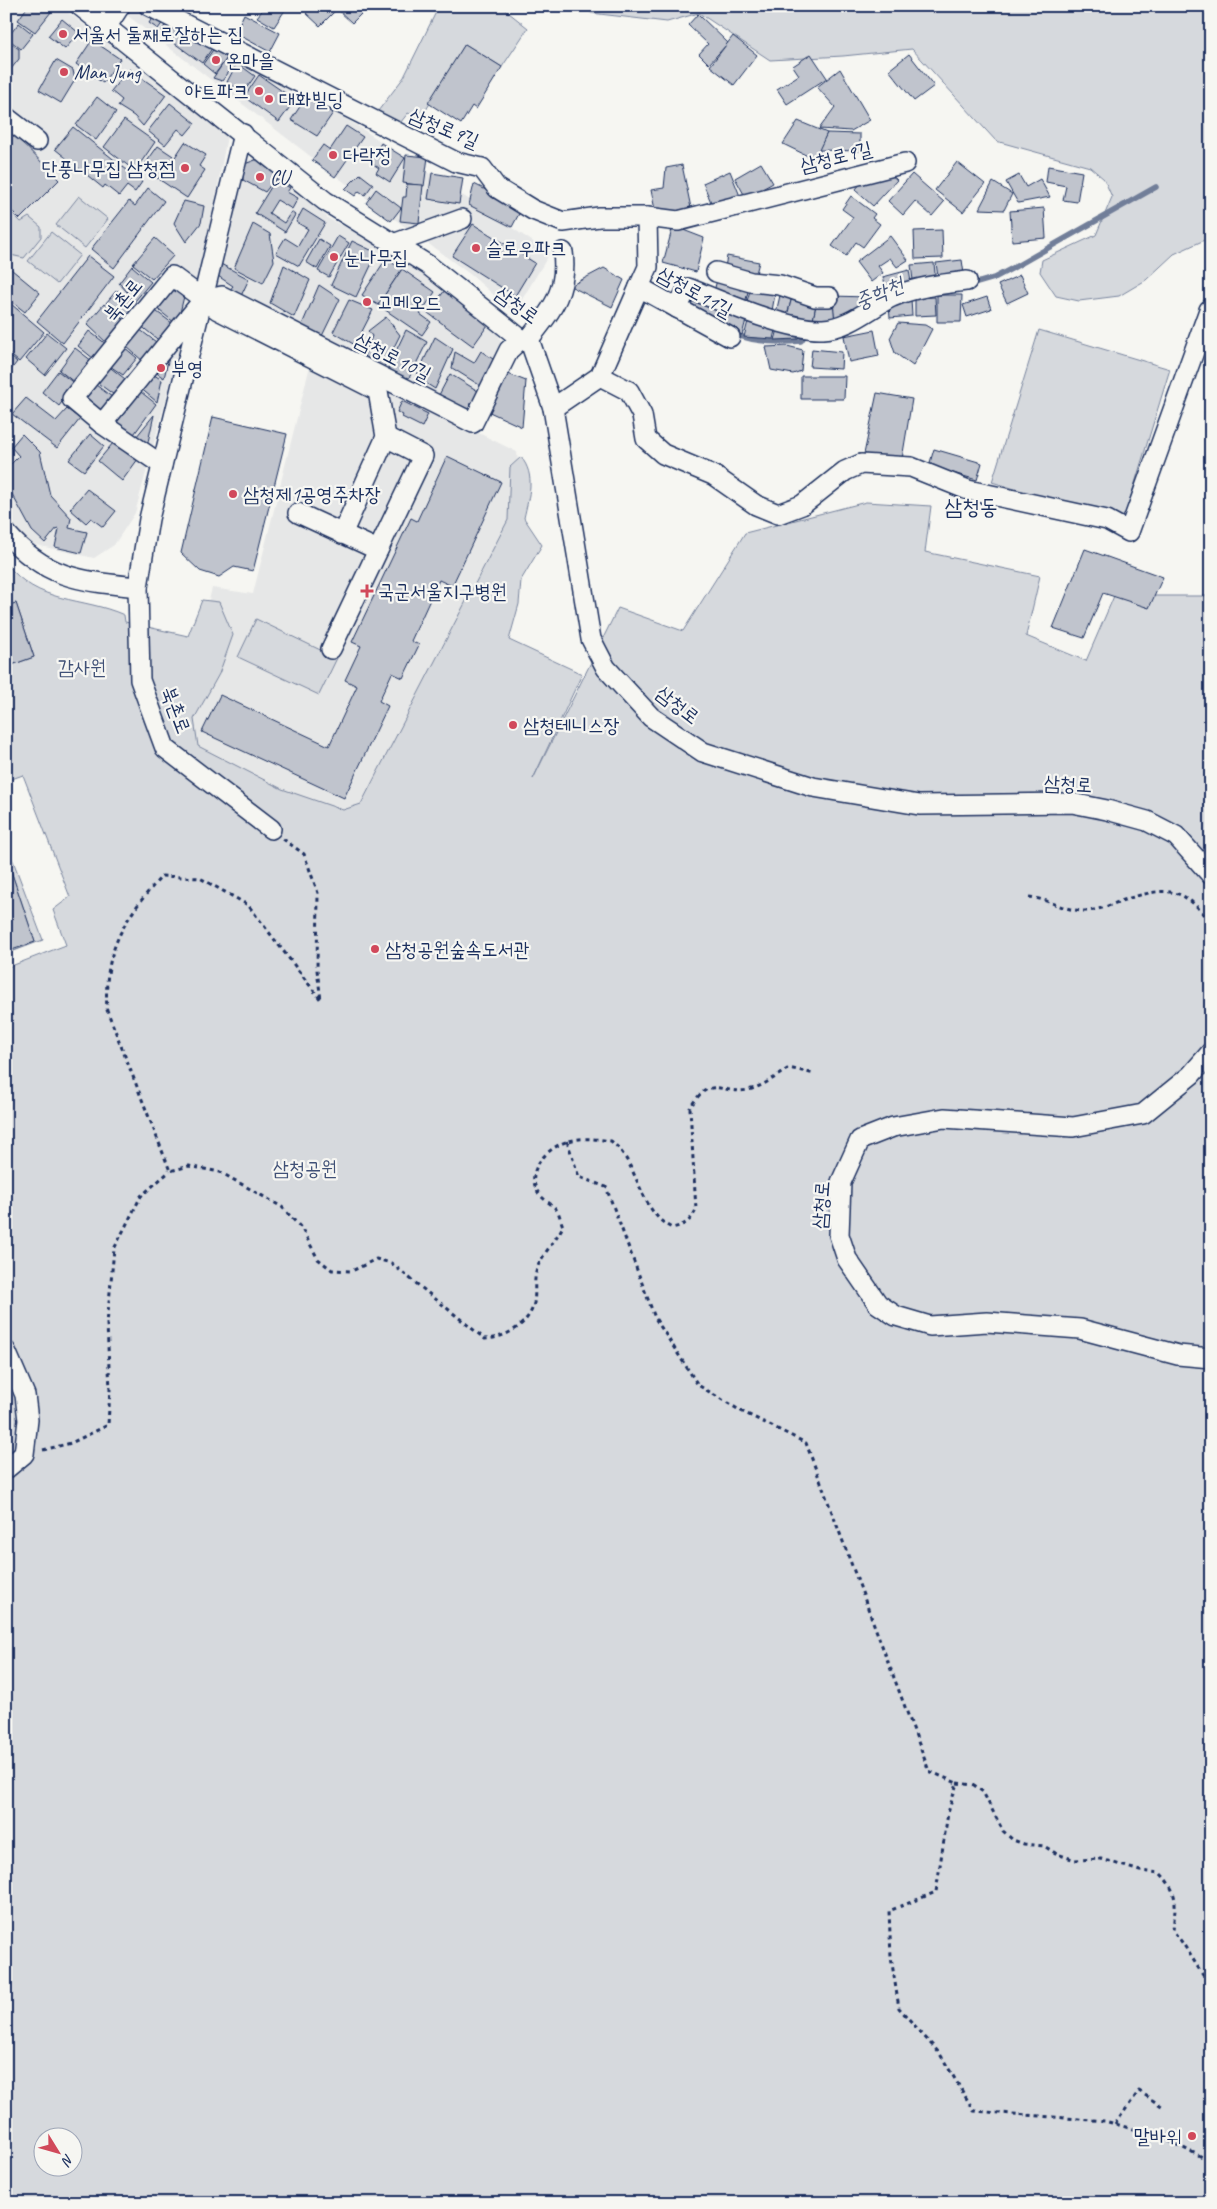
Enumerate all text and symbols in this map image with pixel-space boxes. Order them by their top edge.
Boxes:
place label: 서울서 둘째로잘하는 집 [73,22,244,47]
marker: 서울서 둘째로잘하는 집 [57,28,69,40]
place label: 온마을 [226,48,274,73]
marker: 온마을 [210,54,222,66]
place label: Man Jung [74,60,142,85]
marker: Man Jung [58,66,70,78]
place label: 아트파크 [185,79,249,104]
marker: 아트파크 [253,85,265,97]
place label: 대화빌딩 [279,87,343,112]
marker: 대화빌딩 [263,93,275,105]
street label: 삼청로9길 [405,102,483,154]
street label: 삼청로9길 [797,136,875,178]
place label: 다락정 [343,143,391,168]
marker: 다락정 [327,149,339,161]
place label: 단풍나무집 삼청점 [41,156,175,181]
marker: 단풍나무집 삼청점 [179,162,191,174]
place label: CU [270,165,292,190]
marker: CU [254,171,266,183]
place label: 슬로우파크 [486,236,566,261]
marker: 슬로우파크 [470,242,482,254]
place label: 눈나무집 [344,245,408,270]
marker: 눈나무집 [328,251,340,263]
street label: 삼청로11길 [653,261,737,323]
water label: 중학천 [851,270,909,315]
street label: 북촌로 [98,273,148,327]
street label: 삼청로 [490,281,544,329]
place label: 고메오드 [377,290,441,315]
marker: 고메오드 [361,296,373,308]
street label: 삼청로10길 [351,327,435,387]
place label: 부영 [171,356,203,381]
marker: 부영 [155,362,167,374]
place label: 삼청제1공영주차장 [243,482,381,507]
marker: 삼청제1공영주차장 [227,488,239,500]
district label: 삼청동 [944,493,998,521]
place label: 국군서울지구병원 [378,579,507,604]
marker: 국군서울지구병원 [360,584,374,598]
park label: 감사원 [58,655,106,680]
street label: 삼청로 [651,680,705,730]
street label: 북촌로 [156,683,196,737]
place label: 삼청테니스장 [523,713,620,738]
marker: 삼청테니스장 [507,719,519,731]
street label: 삼청로 [1043,770,1093,798]
place label: 삼청공원숲속도서관 [385,937,530,962]
marker: 삼청공원숲속도서관 [369,943,381,955]
park label: 삼청공원 [273,1156,337,1181]
street label: 삼청로 [807,1180,835,1230]
place label: 말바위 [1134,2124,1182,2149]
north arrow [32,2126,82,2176]
marker: 말바위 [1186,2130,1198,2142]
text: N [57,2151,77,2170]

